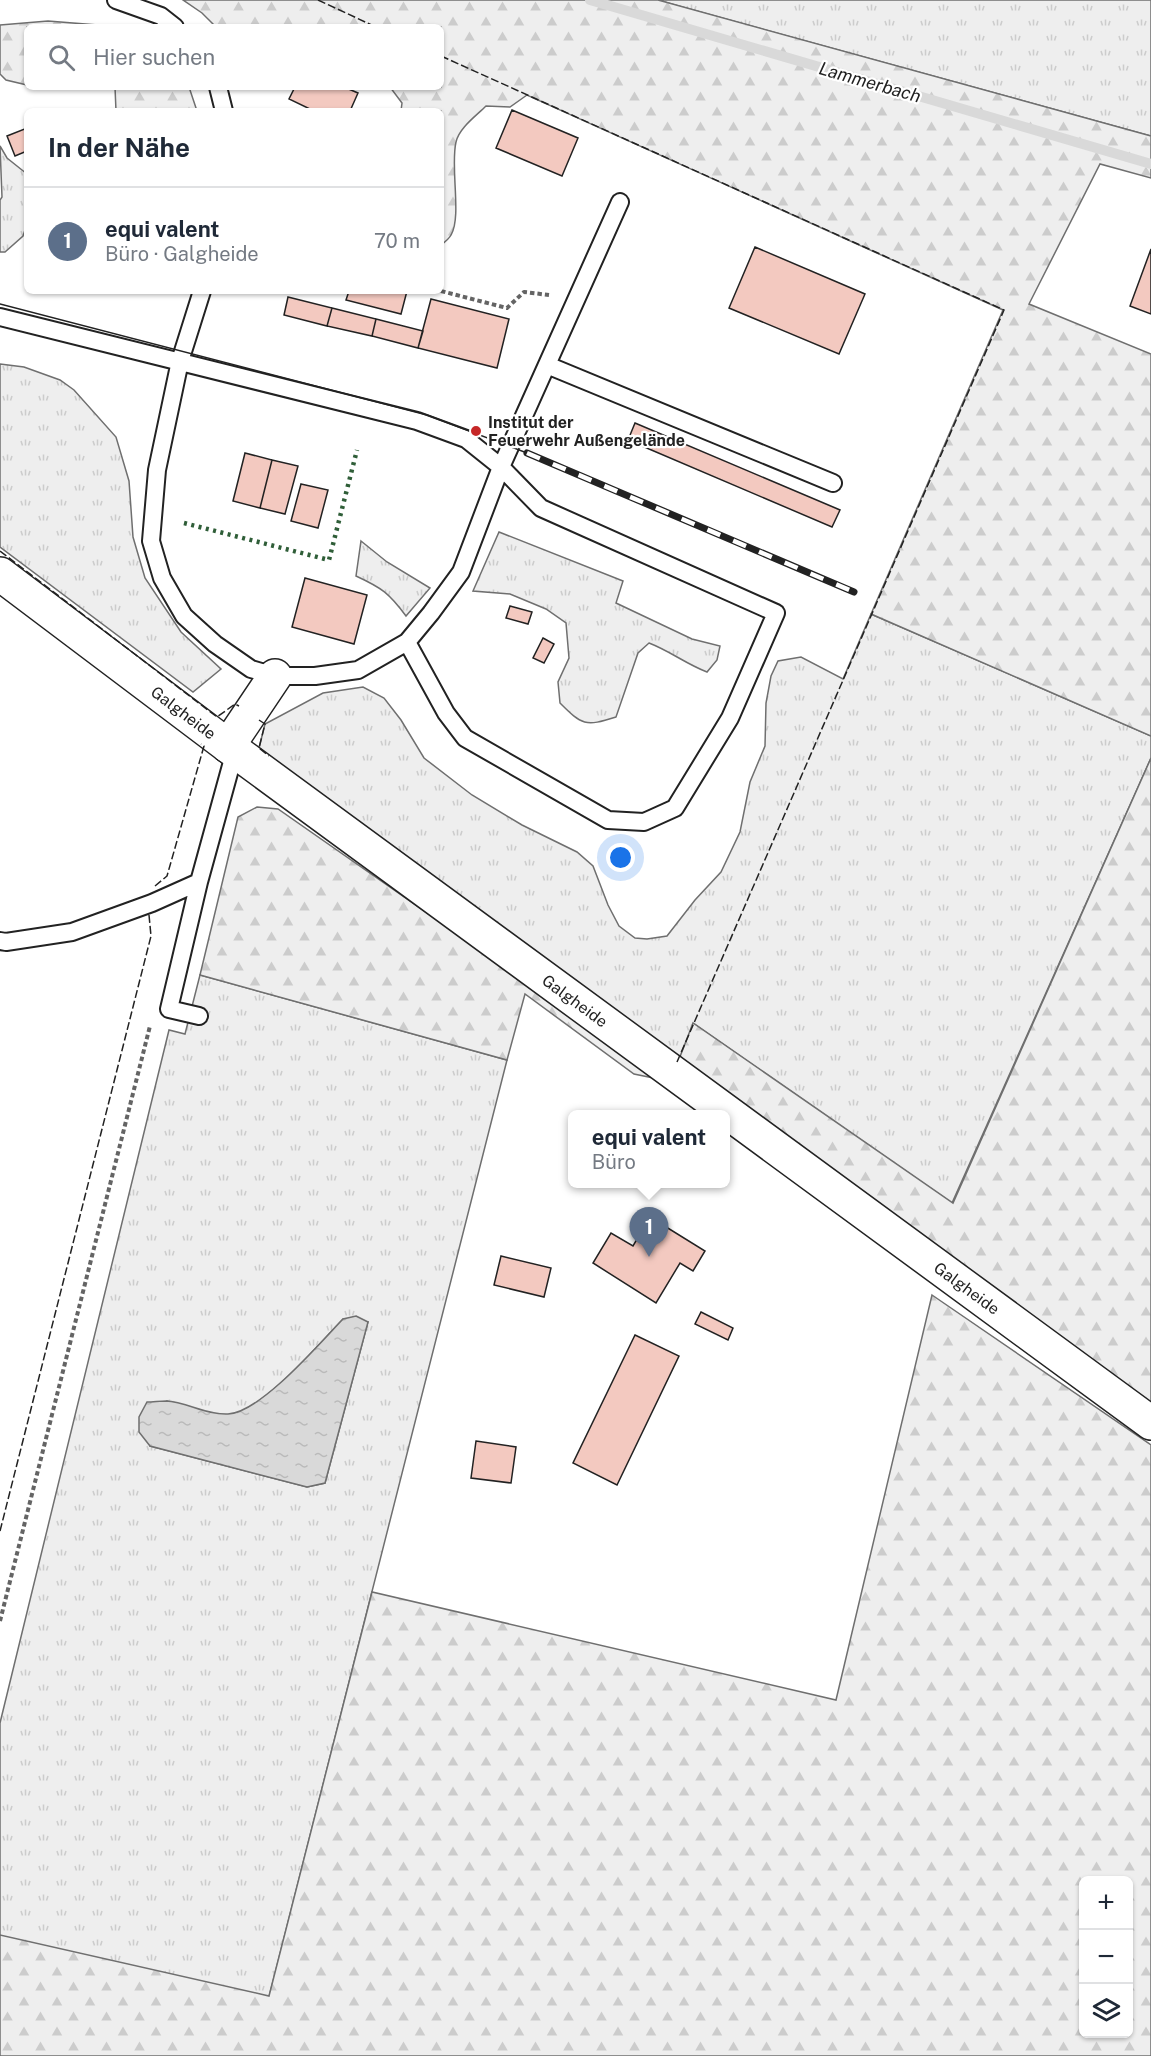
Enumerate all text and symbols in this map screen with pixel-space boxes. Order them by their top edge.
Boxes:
search box [24,24,444,90]
icon: search [45,41,78,74]
text: Hier suchen [93,44,215,70]
water label: Lammerbach [817,57,923,107]
text: In der Nähe [48,132,190,163]
text: equi valent [105,216,220,242]
text: 1 [63,229,72,253]
text: 70 m [374,229,420,253]
text: Büro · Galgheide [105,242,259,266]
place label: Institut der Feuerwehr Außengelände [488,413,685,450]
marker: Institut der Feuerwehr Außengelände [469,424,483,438]
street label: Galgheide [147,682,220,743]
your location [606,843,635,872]
street label: Galgheide [539,970,612,1031]
popup [568,1110,730,1188]
text: equi valent [592,1124,706,1150]
text: Büro [592,1150,636,1174]
pin: 1 [630,1208,668,1257]
street label: Galgheide [930,1258,1003,1318]
map controls [1079,1876,1133,2038]
button: + [1079,1876,1133,1930]
button: − [1079,1930,1133,1984]
button: layers [1079,1984,1133,2038]

